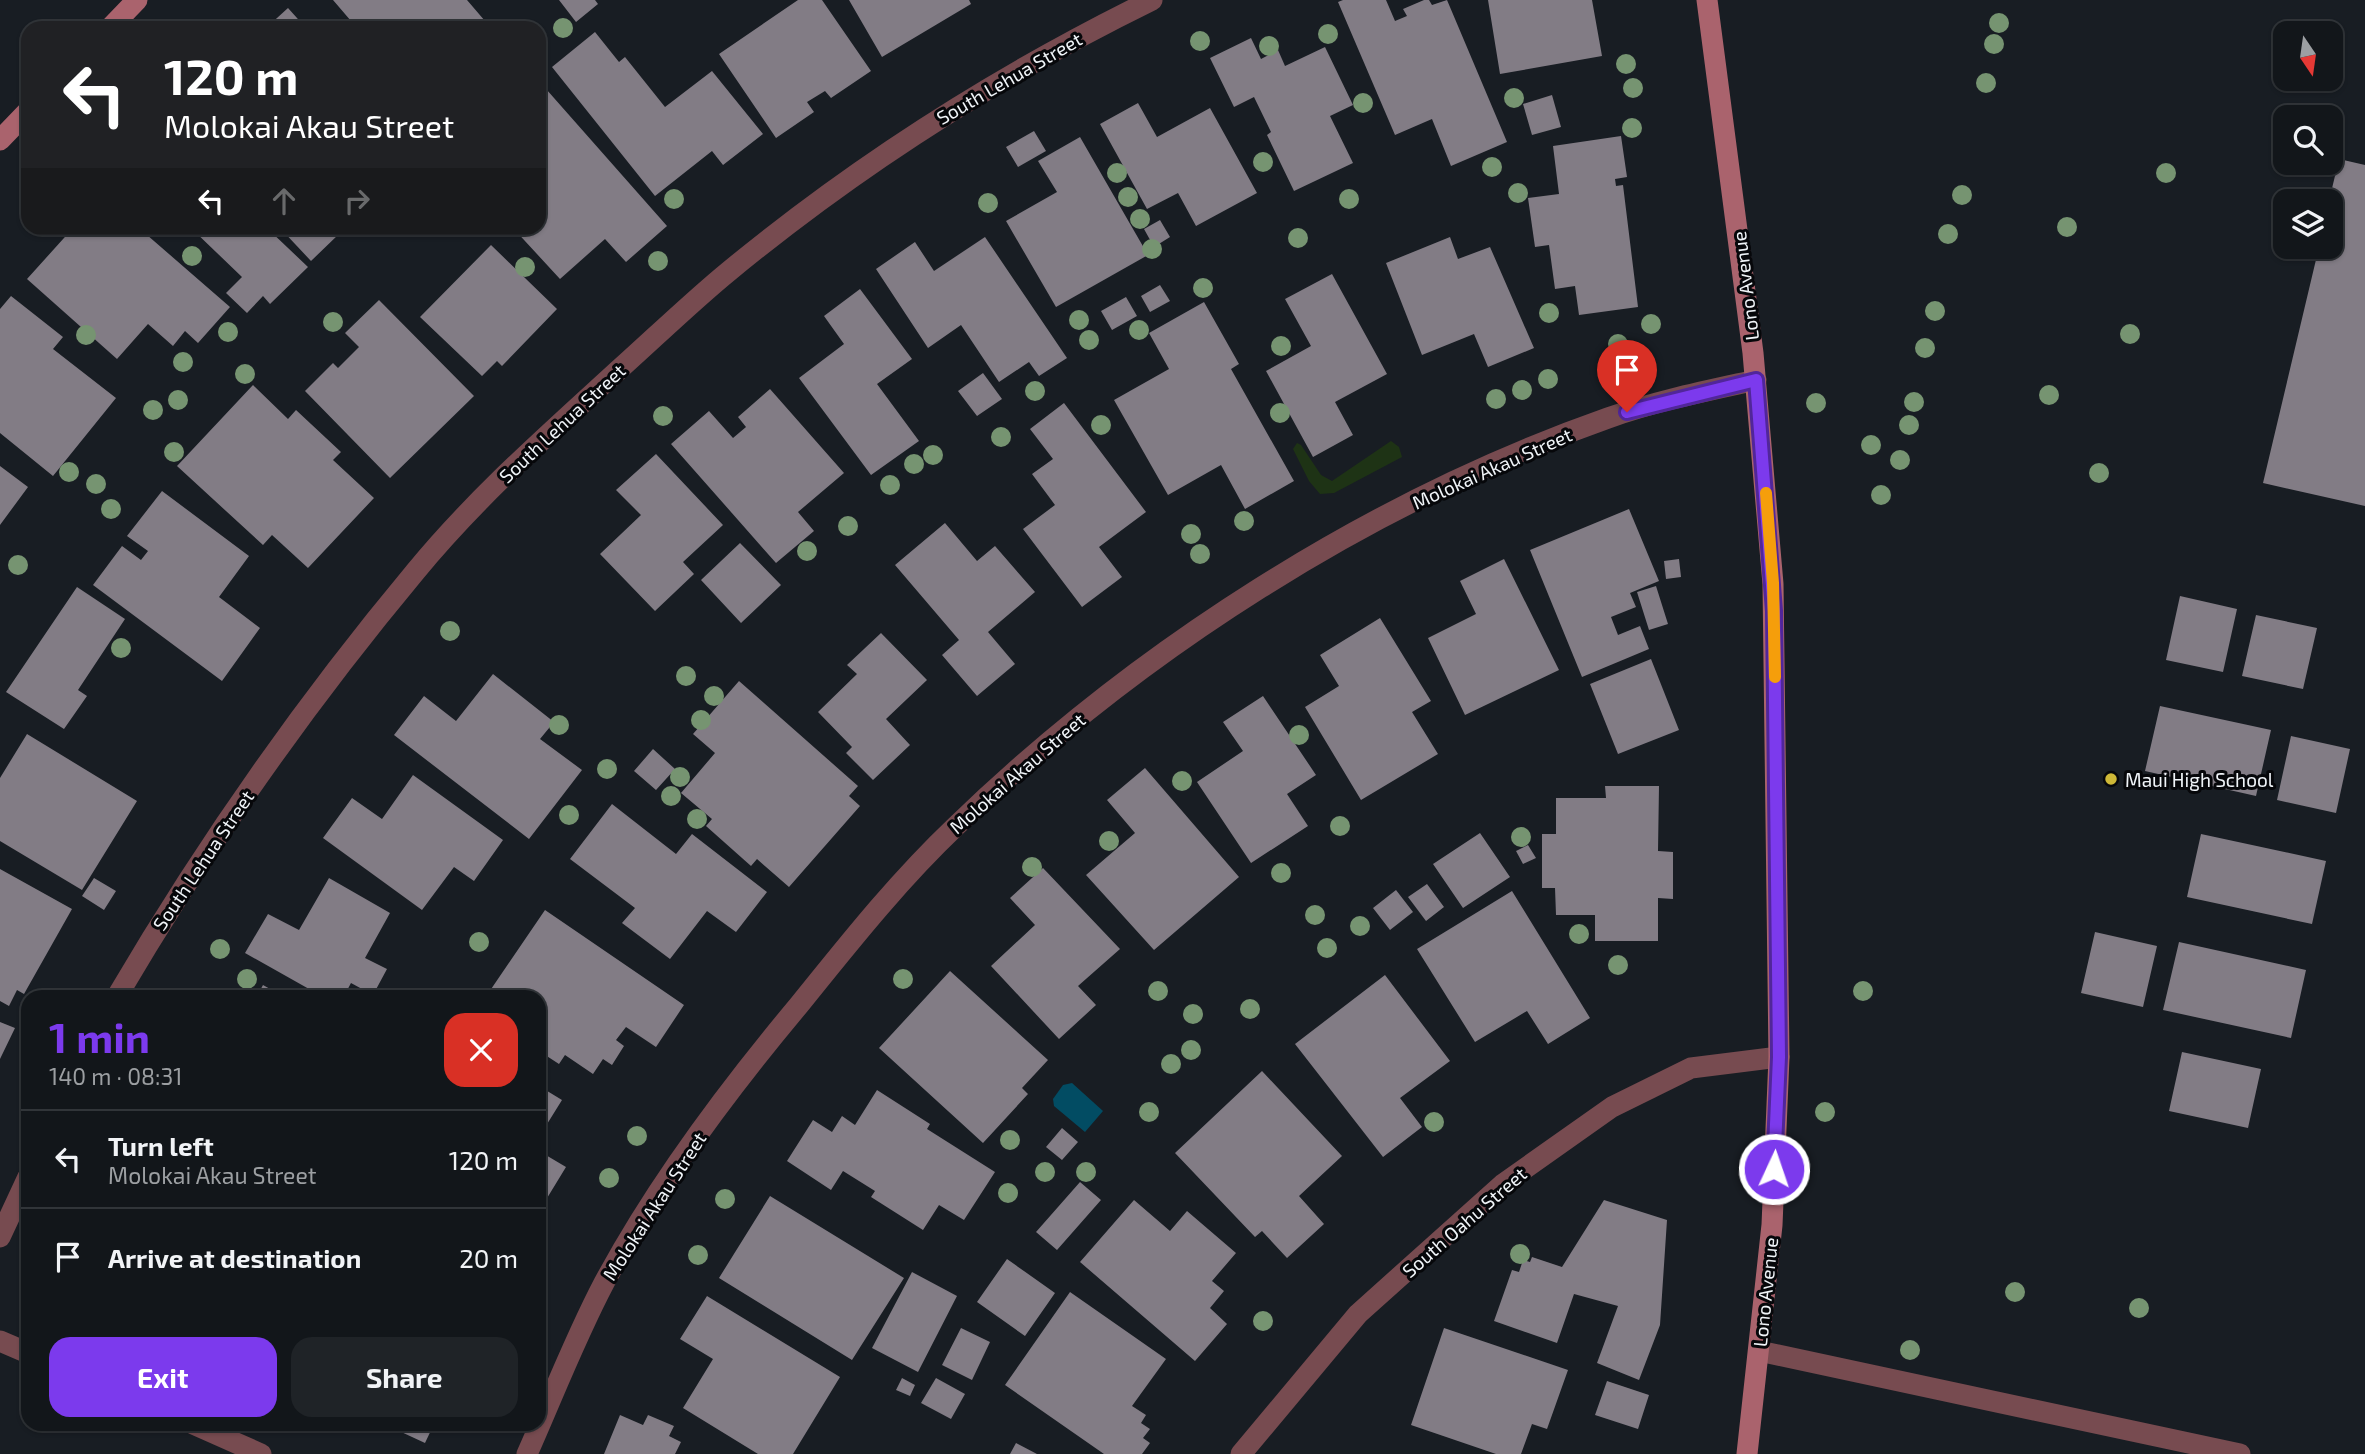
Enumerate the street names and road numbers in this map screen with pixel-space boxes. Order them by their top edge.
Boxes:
street label: South Lehua Street [932,27,1086,129]
street label: Lono Avenue [1727,230,1763,342]
street label: South Lehua Street [494,359,630,487]
street label: Molokai Akau Street [1409,422,1575,514]
street label: Molokai Akau Street [944,708,1090,838]
street label: South Lehua Street [148,786,258,934]
street label: Molokai Akau Street [597,1127,711,1285]
street label: South Oahu Street [1397,1162,1531,1282]
street label: Lono Avenue [1748,1236,1782,1348]

